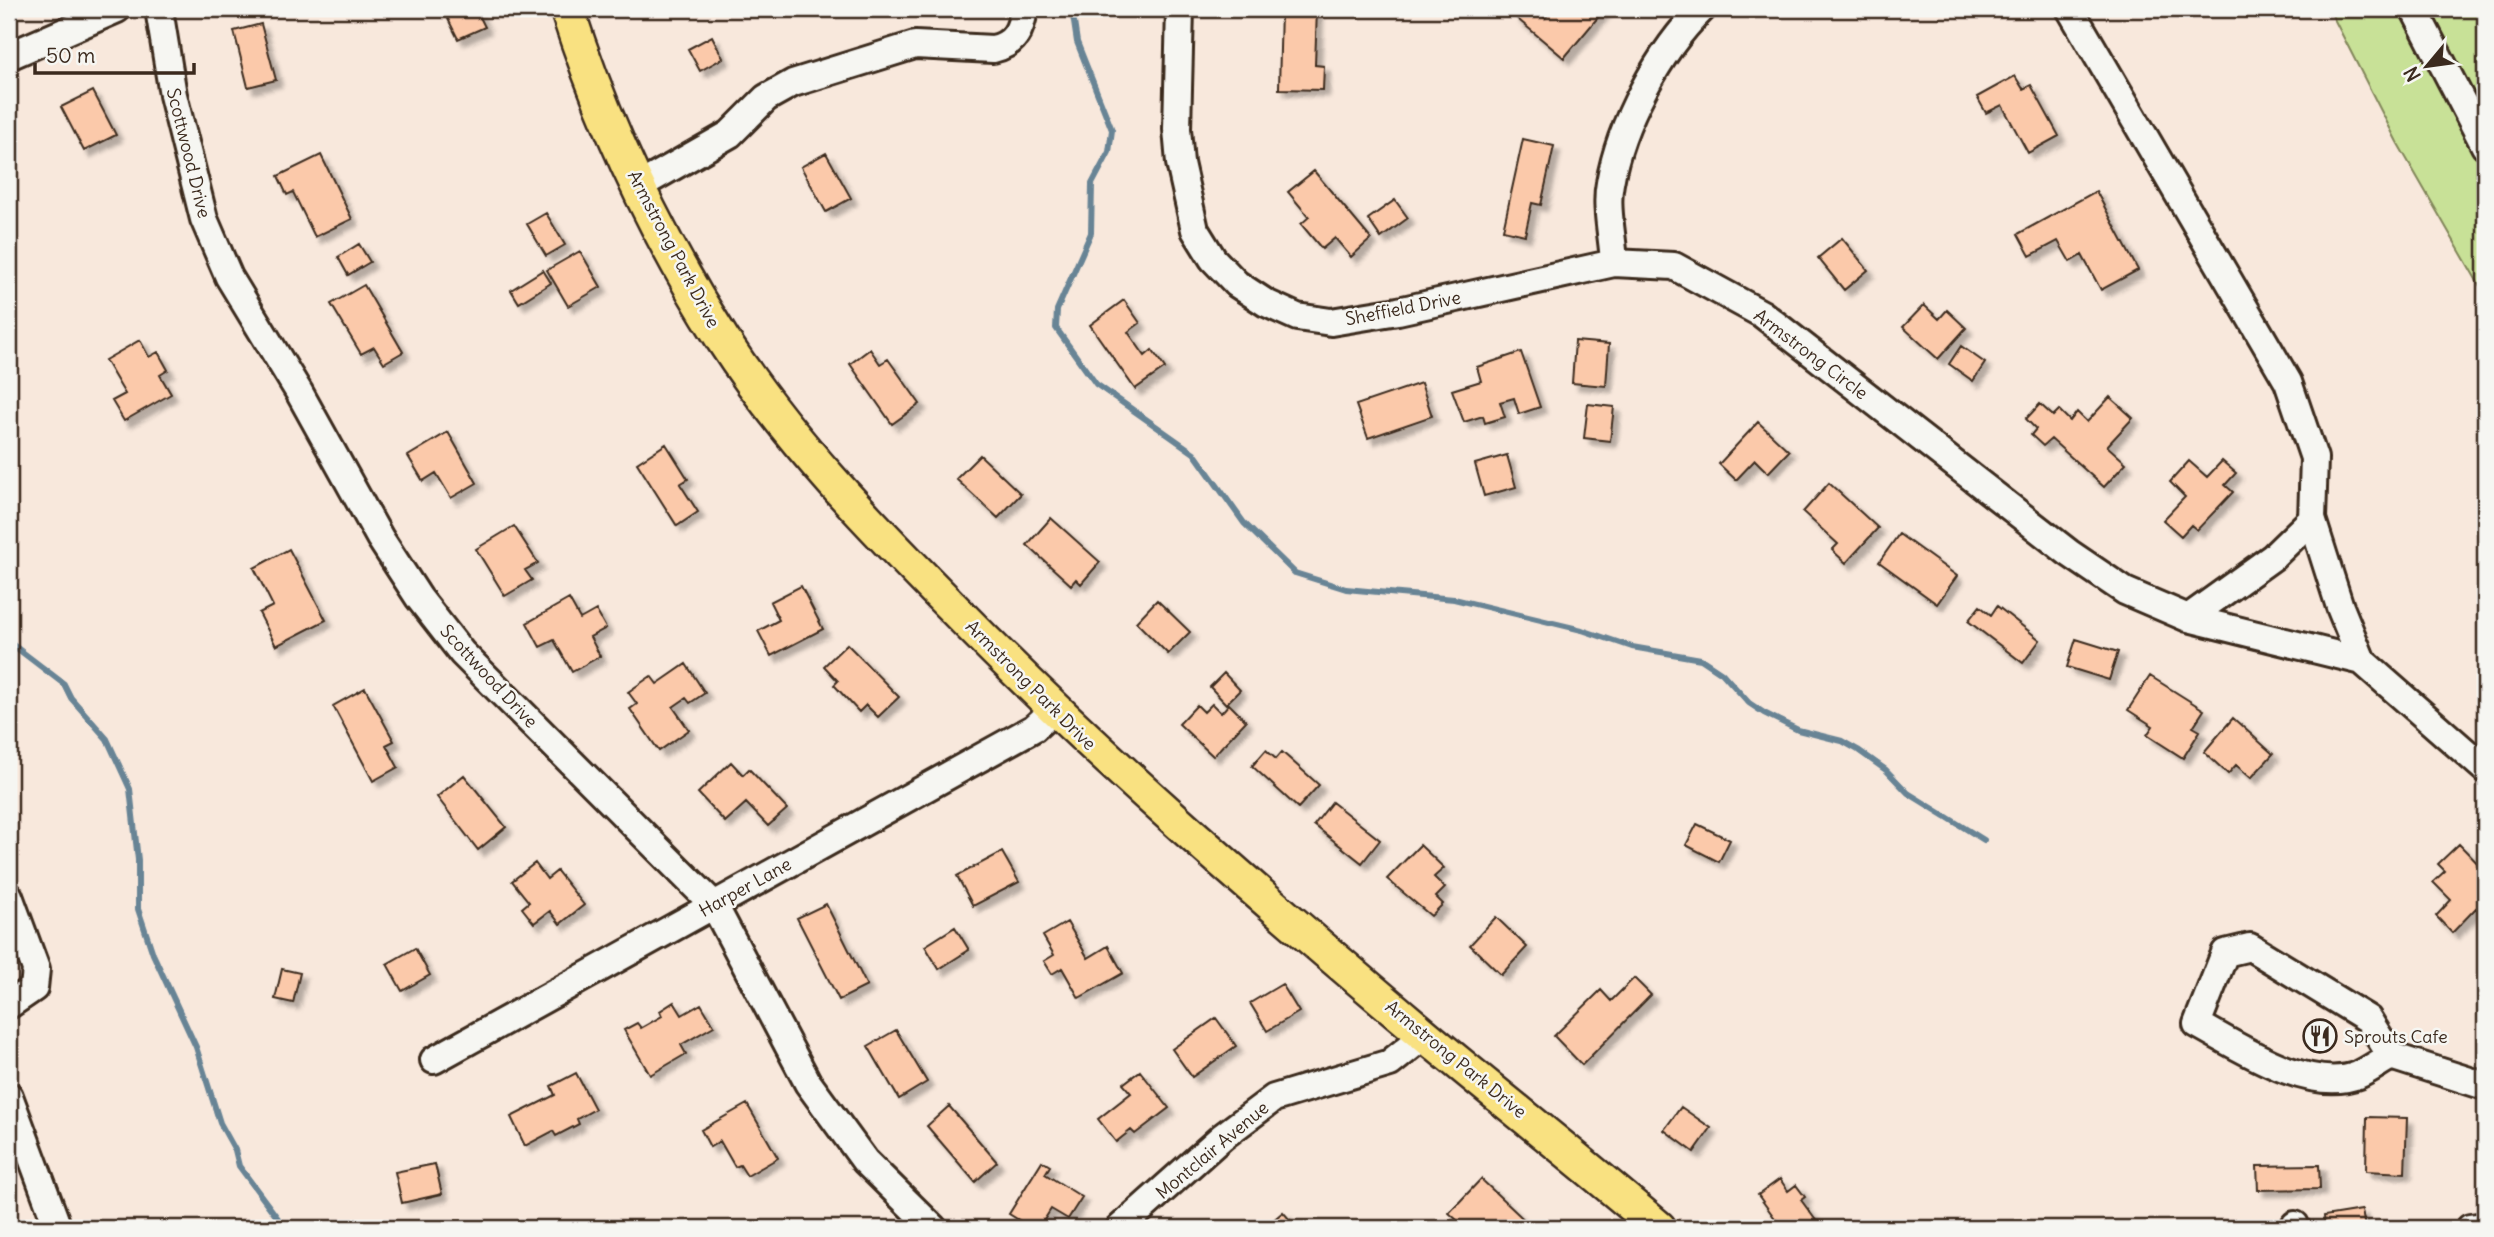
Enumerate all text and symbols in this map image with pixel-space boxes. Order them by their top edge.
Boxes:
scale bar [35,32,194,76]
north arrow [2392,32,2462,102]
text: 50 m [46,42,95,69]
text: N [2398,63,2426,86]
street label: Scottwood Drive [162,86,216,220]
street label: Armstrong Park Drive [623,166,725,332]
street label: Sheffield Drive [1343,286,1463,330]
street label: Armstrong Circle [1749,304,1873,404]
street label: Armstrong Park Drive [961,615,1101,755]
street label: Scottwood Drive [435,620,543,732]
street label: Harper Lane [695,852,795,922]
street label: Armstrong Park Drive [1381,995,1531,1123]
restaurant icon: Sprouts Cafe [2301,1017,2339,1055]
place label: Sprouts Cafe [2344,1025,2448,1048]
street label: Montclair Avenue [1151,1096,1273,1204]

